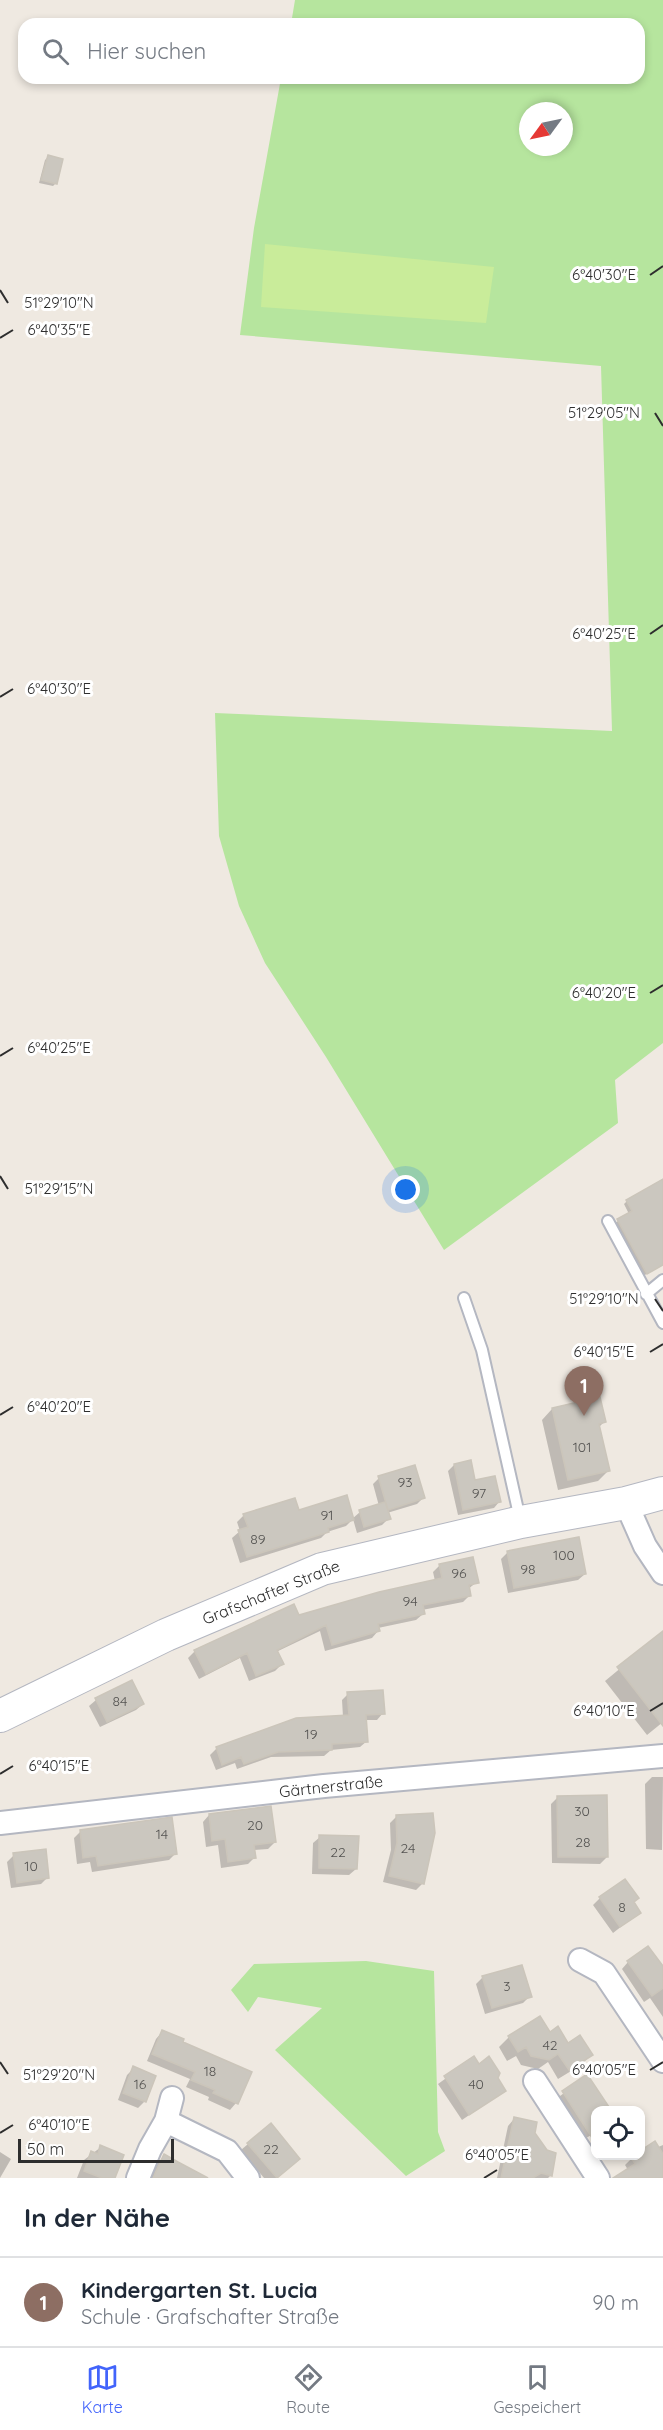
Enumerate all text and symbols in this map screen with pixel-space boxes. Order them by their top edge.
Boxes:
search box [18,18,645,84]
icon: search [39,35,72,68]
text: Hier suchen [87,37,206,65]
north arrow [519,102,573,156]
text: 6°40'30"E [572,265,636,284]
text: 51°29'10"N [24,293,94,312]
text: 6°40'35"E [27,320,91,339]
text: 51°29'05"N [568,403,640,422]
text: 6°40'25"E [572,624,636,643]
text: 6°40'30"E [27,679,91,698]
text: 6°40'20"E [572,983,636,1002]
text: 6°40'25"E [27,1038,91,1057]
your location [391,1175,420,1204]
text: 51°29'15"N [25,1179,93,1198]
text: 51°29'10"N [569,1289,639,1308]
text: 6°40'15"E [574,1342,634,1361]
pin: 1 [564,1366,604,1416]
text: 6°40'20"E [27,1397,91,1416]
house number: 101 [573,1438,591,1456]
house number: 93 [397,1473,413,1491]
house number: 97 [472,1484,486,1502]
house number: 91 [320,1506,334,1524]
house number: 89 [250,1530,266,1548]
house number: 100 [553,1546,575,1564]
street label: Grafschafter Straße [199,1555,343,1629]
house number: 98 [520,1560,536,1578]
house number: 96 [451,1564,467,1582]
house number: 94 [402,1592,418,1610]
house number: 84 [113,1692,127,1710]
text: 6°40'10"E [573,1701,635,1720]
house number: 19 [305,1725,318,1743]
text: 6°40'15"E [29,1756,89,1775]
street label: Gärtnerstraße [278,1771,384,1801]
house number: 30 [574,1802,590,1820]
house number: 20 [247,1816,263,1834]
house number: 14 [156,1825,168,1843]
house number: 28 [575,1833,591,1851]
house number: 24 [401,1839,415,1857]
house number: 22 [330,1843,346,1861]
house number: 10 [24,1857,38,1875]
house number: 8 [618,1898,626,1916]
house number: 3 [503,1977,511,1995]
house number: 42 [542,2036,558,2054]
text: 6°40'05"E [572,2060,636,2079]
house number: 18 [204,2062,216,2080]
text: 51°29'20"N [23,2065,95,2084]
house number: 16 [134,2075,147,2093]
house number: 40 [468,2075,484,2093]
map controls [591,2106,645,2160]
button: locate [591,2106,645,2160]
text: 6°40'10"E [28,2115,90,2134]
scale bar [18,2136,174,2164]
text: 50 m [27,2139,64,2159]
house number: 22 [263,2140,279,2158]
text: 6°40'05"E [465,2145,529,2164]
text: In der Nähe [24,2201,170,2234]
text: Kindergarten St. Lucia [81,2276,318,2304]
text: 1 [40,2290,47,2315]
text: 90 m [592,2290,639,2315]
text: Schule · Grafschafter Straße [81,2304,339,2329]
tab: Karte [82,2361,123,2417]
tab: Route [286,2361,330,2417]
tab: Gespeichert [493,2361,581,2417]

